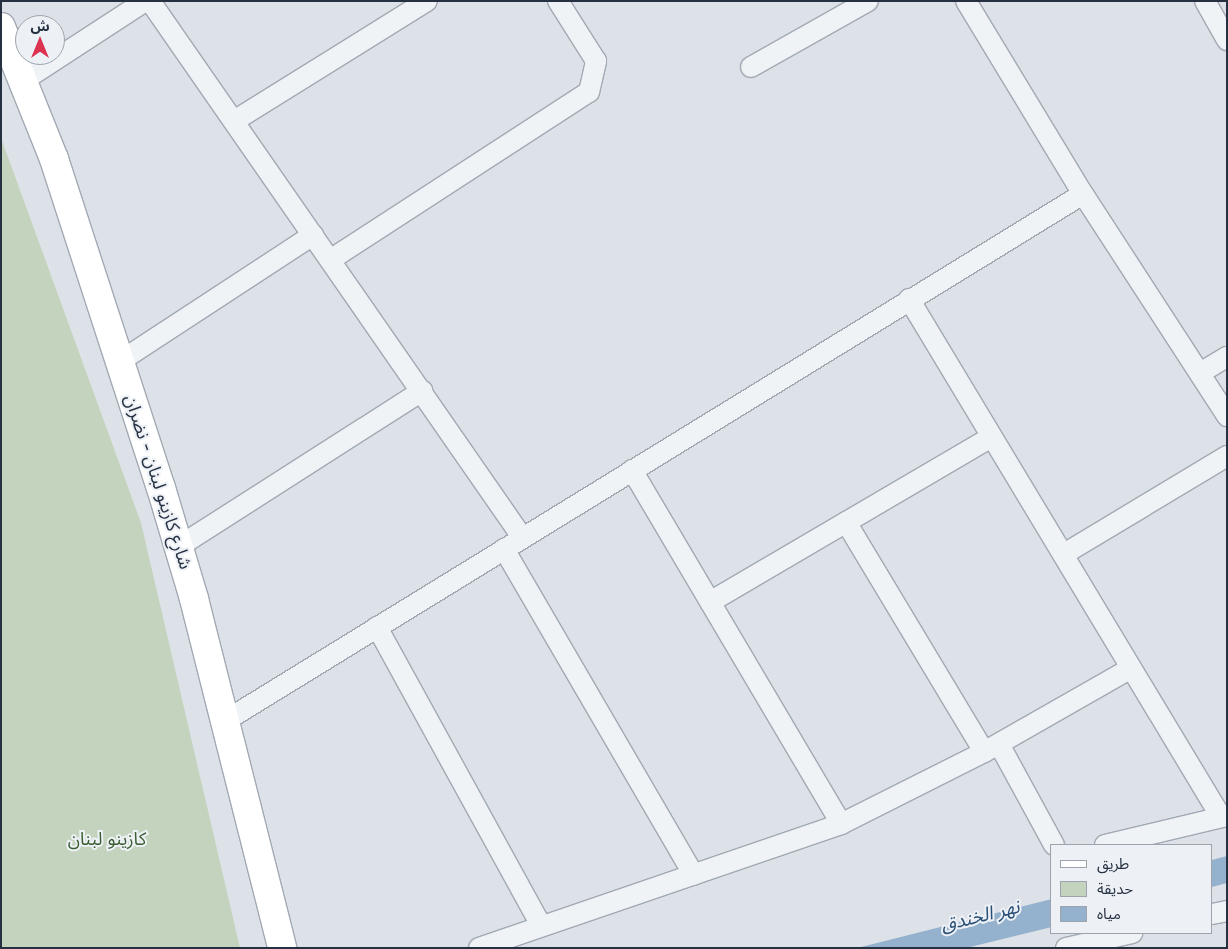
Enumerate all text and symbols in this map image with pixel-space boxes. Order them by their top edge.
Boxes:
north arrow [15,15,65,65]
text: ش [30,17,50,34]
street label: شارع كازينو لبنان - نضران [120,392,196,572]
park label: كازينو لبنان [68,828,146,850]
legend [1050,844,1213,934]
text: طريق [1097,854,1129,873]
text: حديقة [1097,879,1133,898]
water label: نهر الخندق [938,895,1022,937]
text: مياه [1097,904,1121,923]

